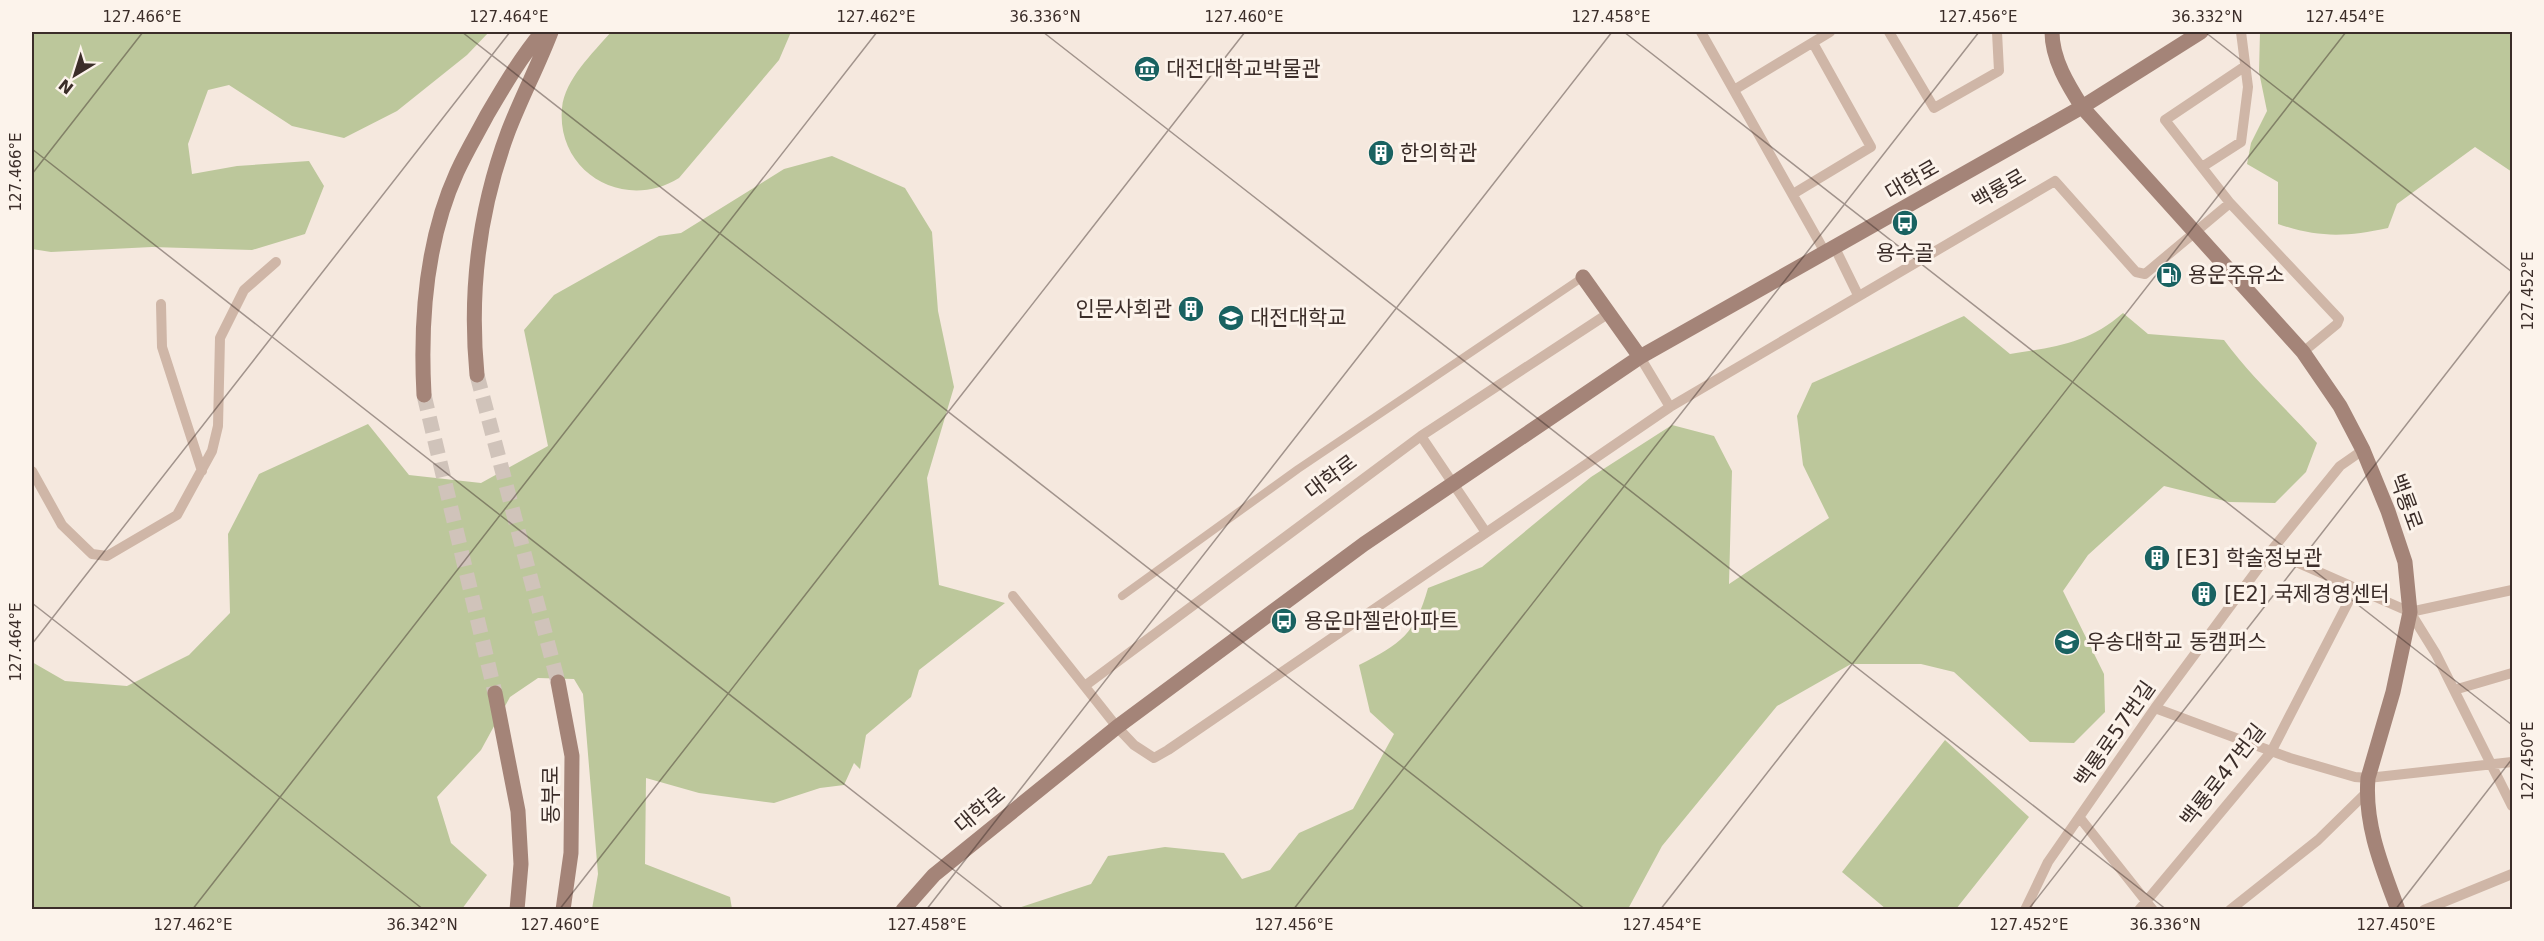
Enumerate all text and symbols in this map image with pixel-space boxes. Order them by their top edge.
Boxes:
text: 127.466°E [102,8,182,26]
text: 127.464°E [469,8,549,26]
text: 127.462°E [836,8,916,26]
text: 36.336°N [1009,8,1081,26]
text: 127.460°E [1204,8,1284,26]
text: 127.458°E [1571,8,1651,26]
text: 127.456°E [1938,8,2018,26]
text: 36.332°N [2171,8,2243,26]
text: 127.454°E [2305,8,2385,26]
north arrow [45,45,105,105]
museum icon: 대전대학교박물관 [1132,54,1162,84]
place label: 대전대학교박물관 [1166,57,1321,81]
text: N [55,75,77,98]
text: 127.466°E [7,132,25,212]
building icon: 한의학관 [1366,138,1396,168]
place label: 한의학관 [1400,141,1477,165]
street label: 대학로 [1881,155,1943,205]
street label: 백룡로 [1968,164,2030,214]
bus stop icon: 용수골 [1890,208,1920,238]
place label: 용수골 [1876,241,1934,265]
text: 127.452°E [2519,251,2537,331]
fuel station icon: 용운주유소 [2154,260,2184,290]
place label: 용운주유소 [2188,263,2285,287]
building icon: 인문사회관 [1176,294,1206,324]
place label: 인문사회관 [1075,297,1172,321]
school or university icon: 대전대학교 [1216,303,1246,333]
place label: 대전대학교 [1250,306,1347,330]
street label: 대학로 [1301,450,1361,504]
street label: 백룡로 [2385,471,2427,533]
building icon: [E3] 학술정보관 [2142,543,2172,573]
place label: [E3] 학술정보관 [2176,546,2322,570]
building icon: [E2] 국제경영센터 [2189,579,2219,609]
place label: [E2] 국제경영센터 [2224,582,2390,606]
text: 127.464°E [7,602,25,682]
bus stop icon: 용운마젤란아파트 [1269,606,1299,636]
place label: 용운마젤란아파트 [1304,609,1459,633]
school or university icon: 우송대학교 동캠퍼스 [2052,627,2082,657]
place label: 우송대학교 동캠퍼스 [2086,630,2267,654]
street label: 백룡로57번길 [2070,677,2160,791]
street label: 백룡로47번길 [2176,719,2270,831]
text: 127.450°E [2519,721,2537,801]
street label: 동부로 [539,766,563,824]
street label: 대학로 [950,782,1010,838]
text: 127.462°E [153,916,233,934]
text: 36.342°N [386,916,458,934]
text: 127.460°E [520,916,600,934]
text: 127.458°E [887,916,967,934]
text: 127.456°E [1254,916,1334,934]
text: 127.454°E [1622,916,1702,934]
text: 127.452°E [1989,916,2069,934]
text: 36.336°N [2129,916,2201,934]
text: 127.450°E [2356,916,2436,934]

